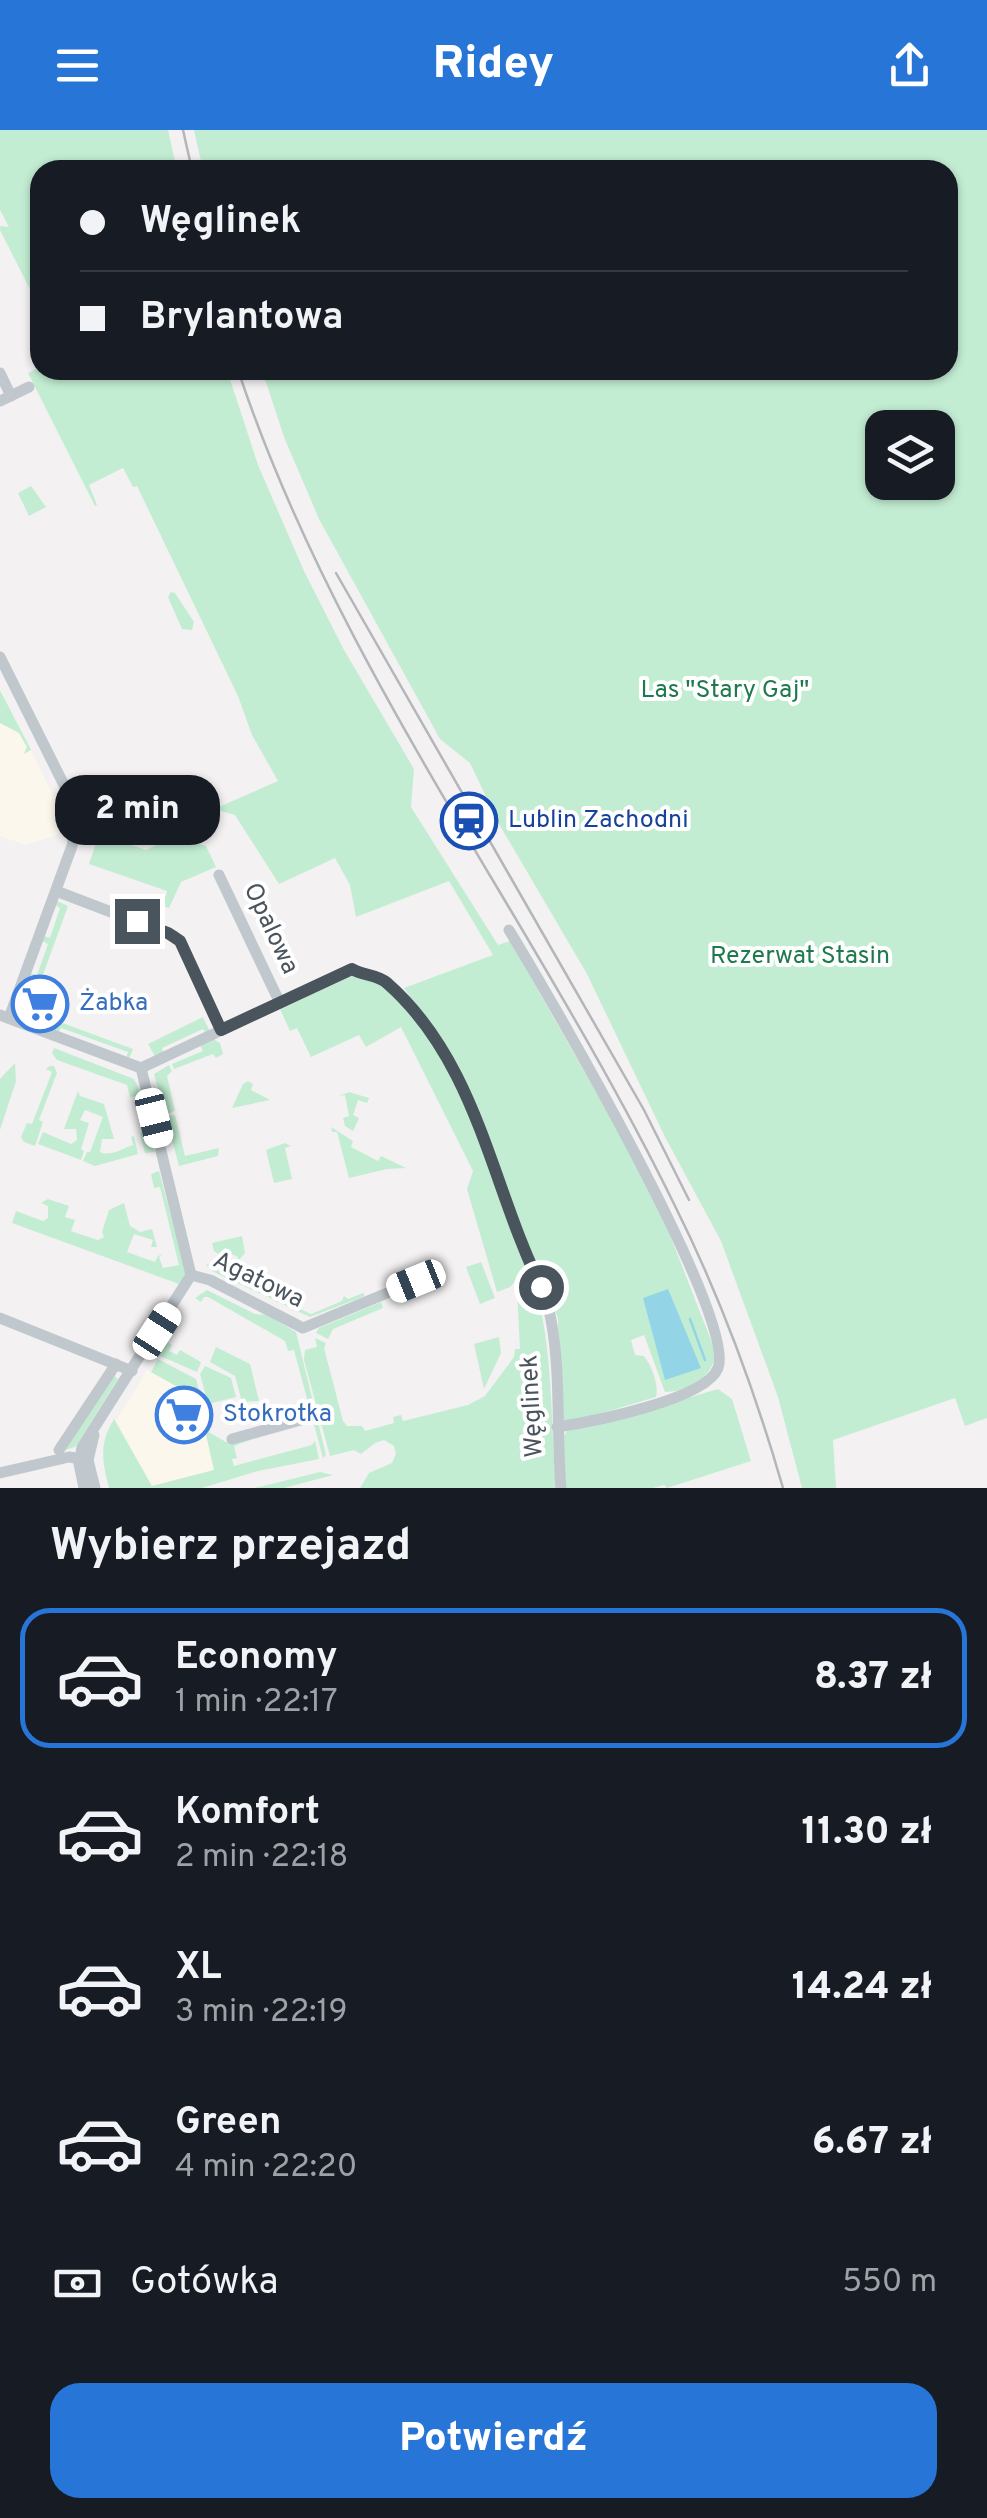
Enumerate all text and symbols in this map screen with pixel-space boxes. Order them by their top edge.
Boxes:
text: Ridey [433,37,554,94]
icon: menu [50,38,105,93]
icon: share [882,38,937,93]
text: Węglinek [140,198,301,247]
text: Brylantowa [140,294,343,343]
map controls [865,410,955,500]
button: layers [865,410,955,500]
park label: Las "Stary Gaj" [641,675,809,707]
callout: 2 min [54,776,220,846]
text: 2 min [95,790,180,830]
station icon: Lublin Zachodni [439,791,499,851]
place label: Lublin Zachodni [508,805,689,837]
street label: Opalowa [235,878,305,980]
route end [115,899,160,944]
park label: Rezerwat Stasin [710,941,890,973]
supermarket icon: Żabka [10,974,70,1034]
place label: Żabka [79,988,148,1020]
car [132,1085,176,1151]
street label: Agatowa [207,1245,309,1317]
car [383,1256,449,1306]
route start [519,1265,564,1310]
car [128,1298,186,1364]
street label: Węglinek [514,1354,552,1458]
supermarket icon: Stokrotka [154,1385,214,1445]
place label: Stokrotka [223,1399,332,1431]
text: Wybierz przejazd [50,1519,411,1576]
icon: car [55,1633,145,1723]
text: Economy [175,1634,337,1683]
text: 8.37 zł [814,1654,932,1703]
text: 1 min · 22:17 [175,1683,338,1723]
icon: car [55,1788,145,1878]
text: Komfort [175,1789,320,1838]
text: 11.30 zł [802,1809,932,1858]
text: 2 min · 22:18 [175,1838,348,1878]
icon: car [55,1943,145,2033]
text: XL [175,1944,222,1993]
text: 14.24 zł [792,1964,932,2013]
text: 3 min · 22:19 [175,1993,347,2033]
icon: car [55,2098,145,2188]
text: Green [175,2099,281,2148]
text: 6.67 zł [812,2119,932,2168]
text: 4 min · 22:20 [175,2148,357,2188]
icon: cash [50,2256,105,2311]
text: Gotówka [130,2259,279,2308]
text: 550 m [842,2263,937,2303]
button: Potwierdź [50,2383,937,2498]

